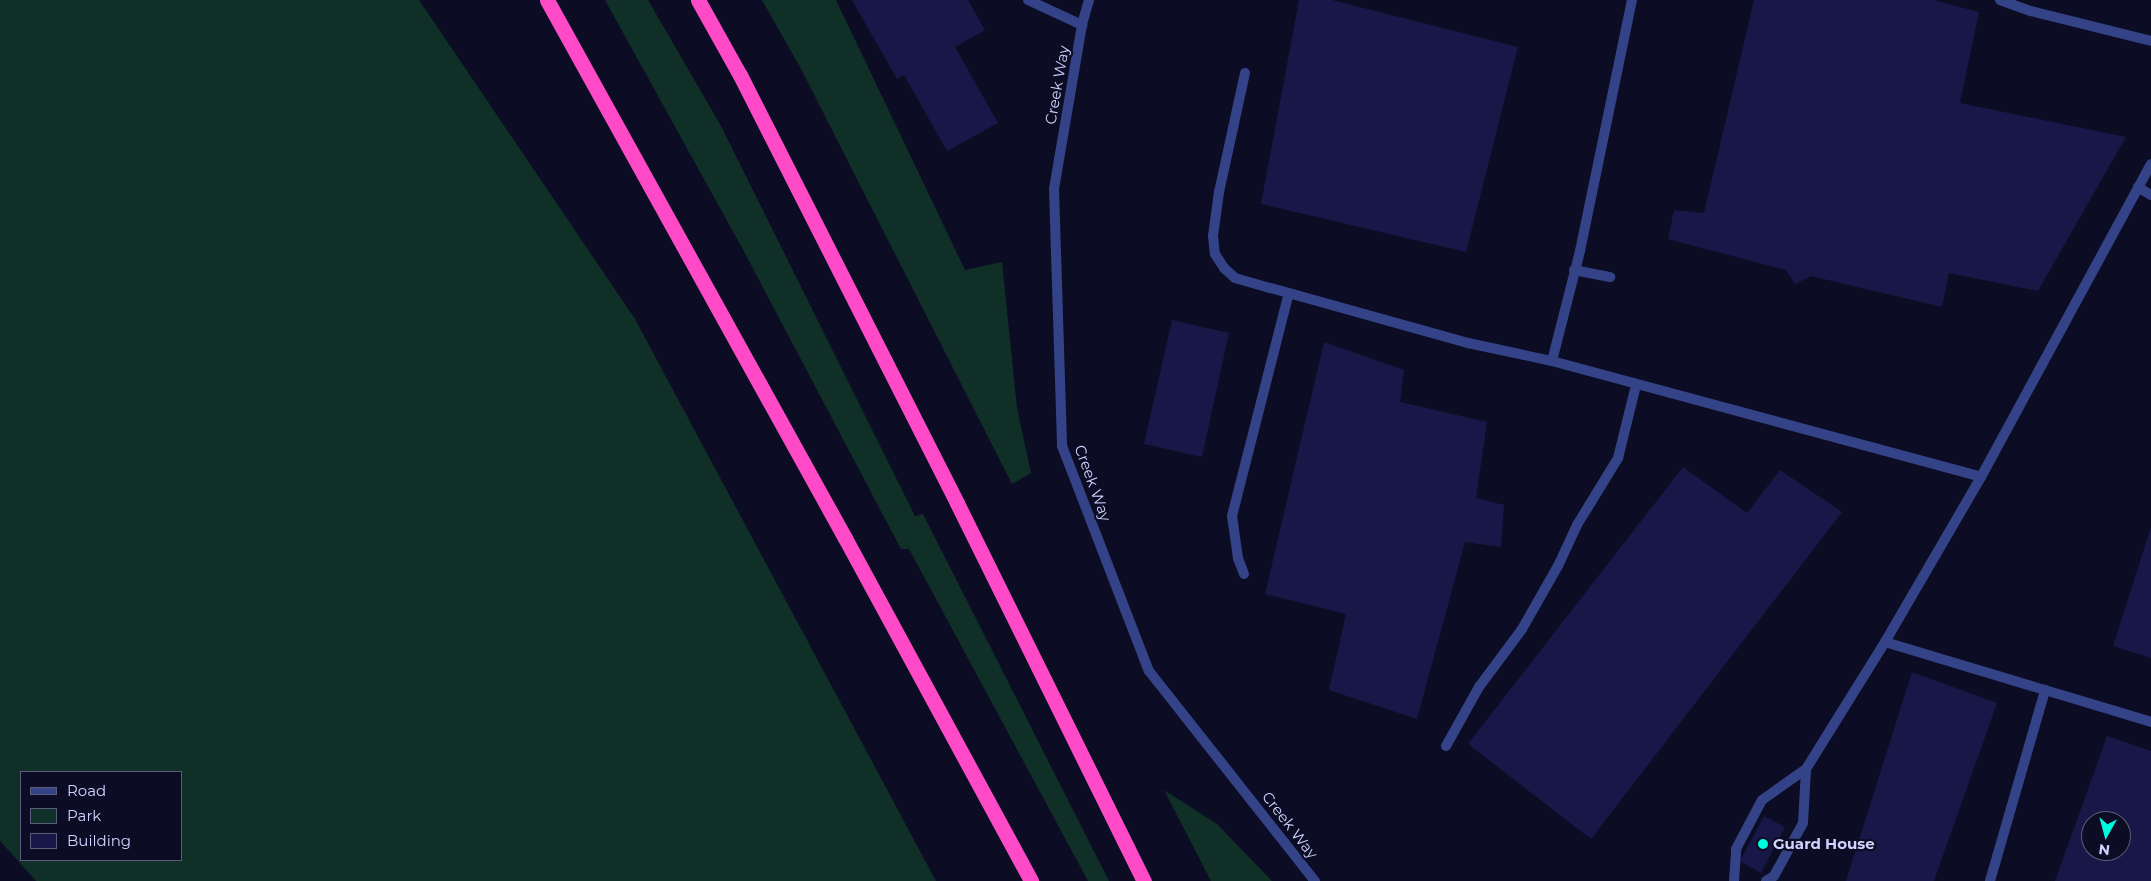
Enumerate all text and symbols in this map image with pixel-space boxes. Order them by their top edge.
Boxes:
street label: Creek Way [1041,44,1073,126]
street label: Creek Way [1071,442,1115,524]
legend [20,771,182,861]
text: Road [67,781,106,800]
street label: Creek Way [1258,788,1322,862]
text: Park [67,806,101,825]
north arrow [2081,811,2131,861]
text: Building [67,831,131,850]
place label: Guard House [1773,835,1875,853]
marker: Guard House [1757,838,1769,850]
text: N [2098,840,2111,860]

